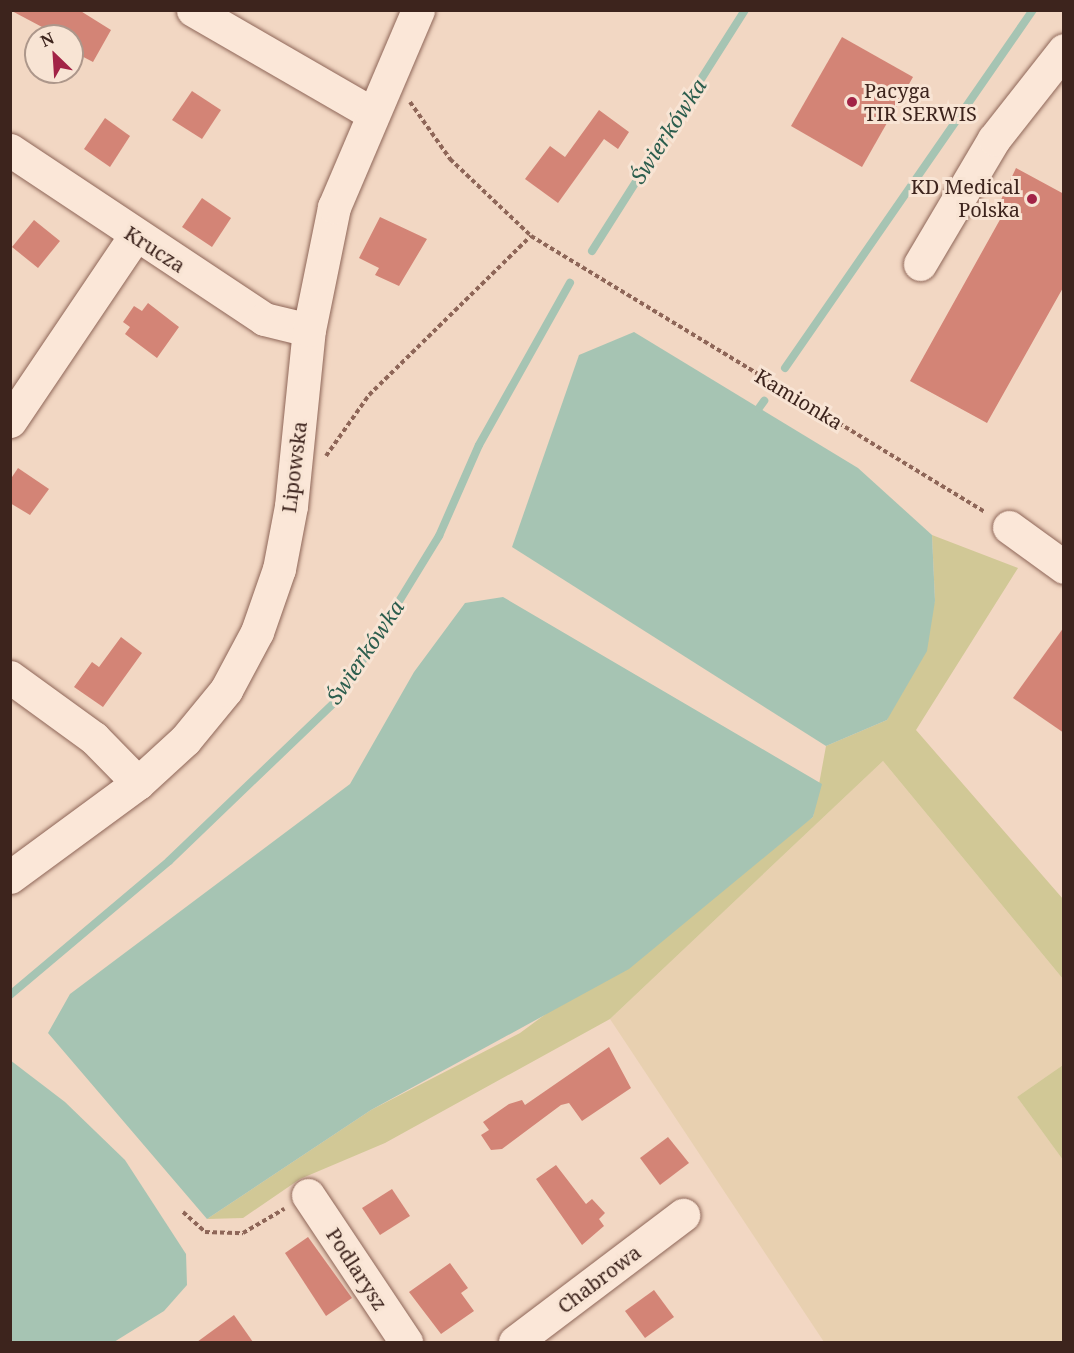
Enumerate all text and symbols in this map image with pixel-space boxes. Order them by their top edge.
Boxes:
north arrow [24,24,84,84]
text: N [37,27,58,52]
water label: Świerkówka [625,74,711,188]
place label: Pacyga TIR SERWIS [864,78,977,125]
marker: Pacyga TIR SERWIS [845,95,859,109]
place label: KD Medical Polska [911,175,1020,222]
marker: KD Medical Polska [1025,192,1039,206]
street label: Krucza [120,221,190,277]
street label: Kamionka [751,363,847,435]
street label: Lipowska [276,420,312,514]
water label: Świerkówka [321,595,409,709]
street label: Podlarysz [322,1223,392,1315]
street label: Chabrowa [553,1240,645,1318]

